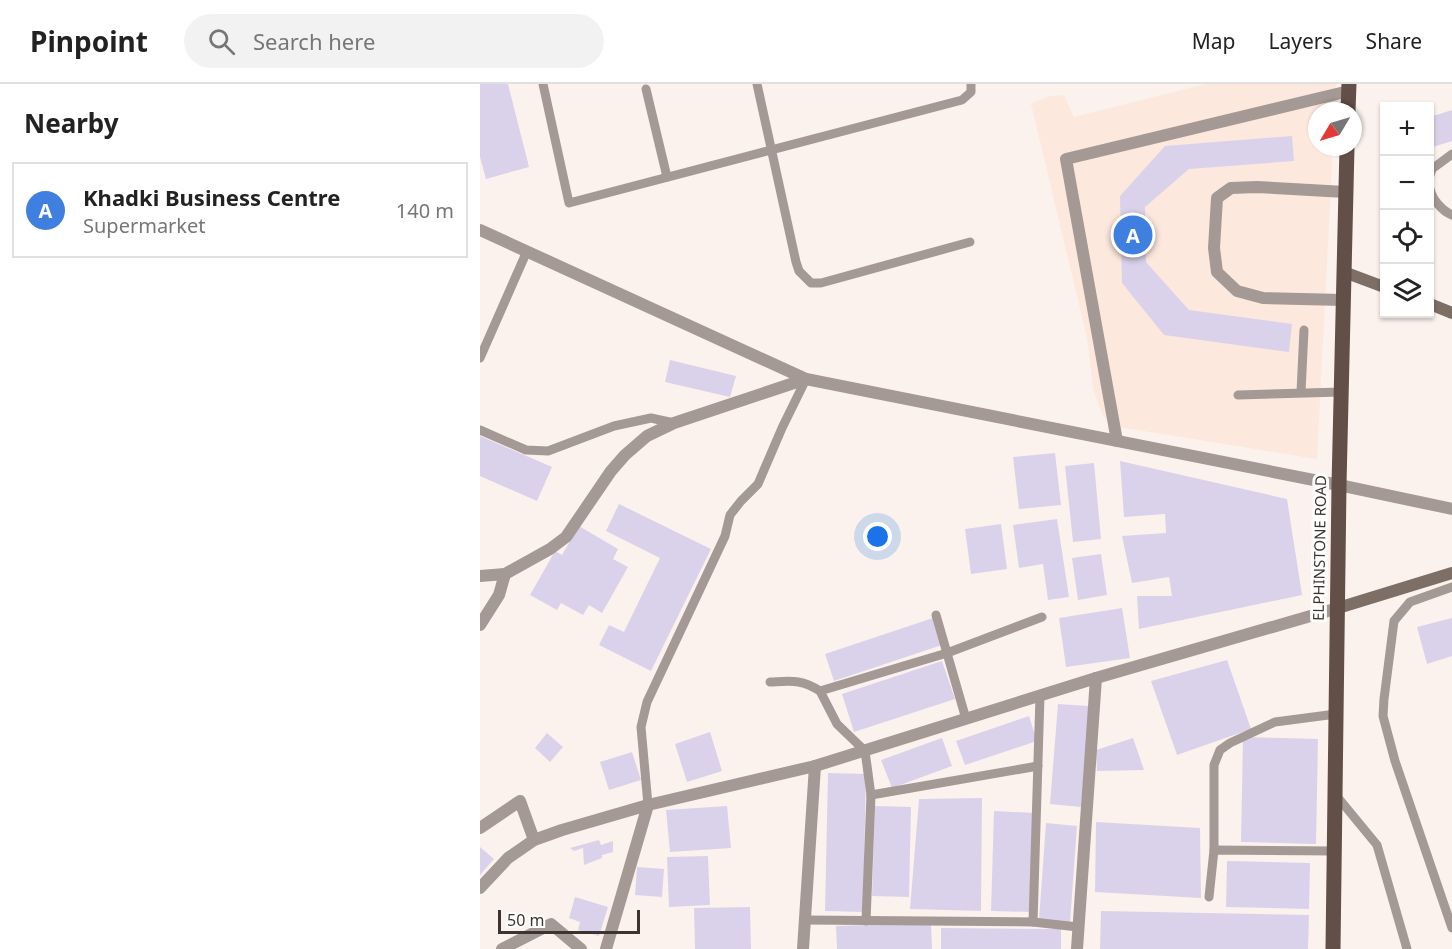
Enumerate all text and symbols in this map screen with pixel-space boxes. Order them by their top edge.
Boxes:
search box [184,14,604,68]
text: Pinpoint [30,22,148,60]
icon: search [205,25,238,58]
text: Search here [253,26,375,56]
text: Map [1192,27,1236,55]
text: Layers [1269,27,1333,55]
text: Share [1366,27,1422,55]
north arrow [1308,102,1362,156]
map controls [1380,102,1434,318]
button: + [1380,102,1434,156]
text: Nearby [24,105,119,141]
button: − [1380,156,1434,210]
text: Khadki Business Centre [83,182,340,212]
text: A [39,197,52,224]
text: 140 m [396,197,454,224]
button: locate [1380,210,1434,264]
text: Supermarket [83,212,206,239]
pin: A [1114,212,1152,258]
button: layers [1380,264,1434,318]
street label: ELPHINSTONE ROAD [1308,475,1330,621]
your location [863,522,892,551]
scale bar [498,907,640,934]
text: 50 m [507,909,544,931]

